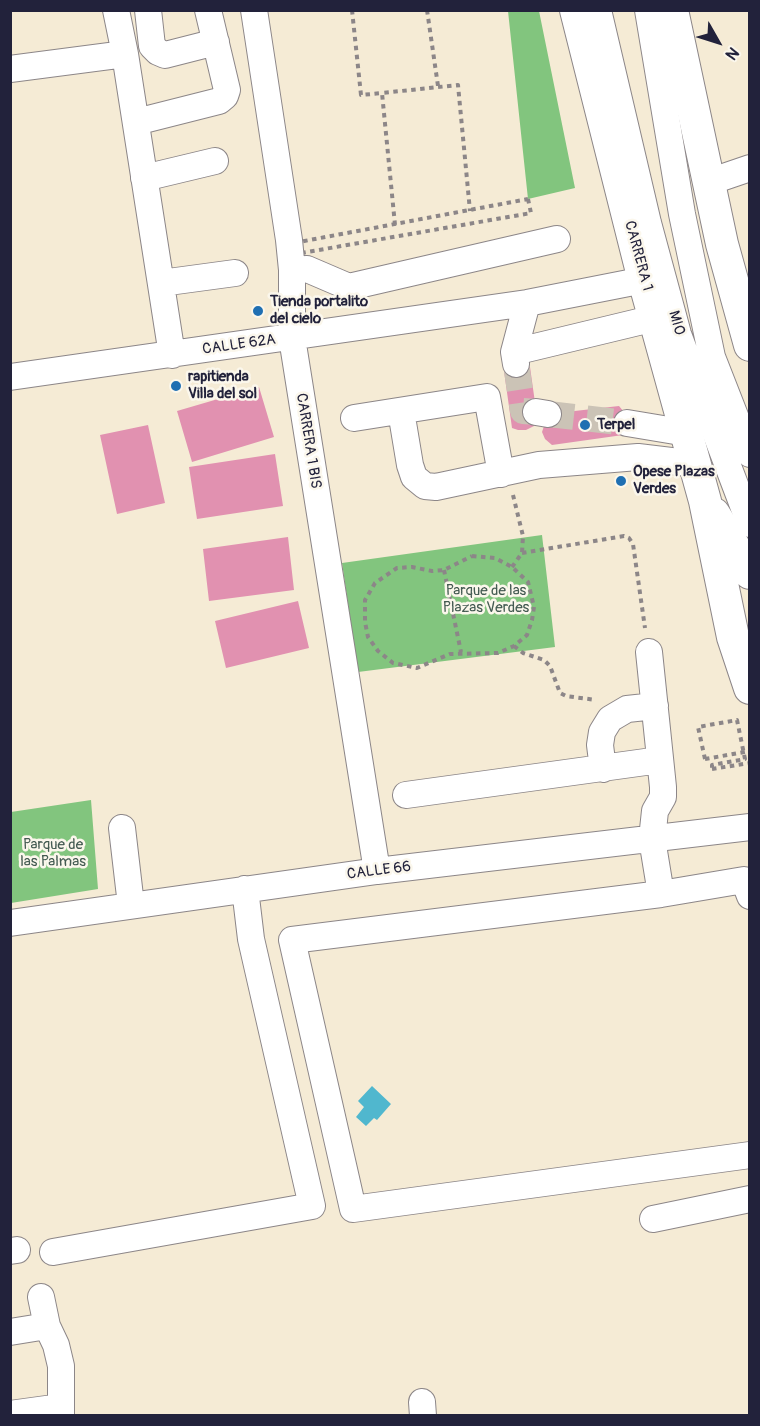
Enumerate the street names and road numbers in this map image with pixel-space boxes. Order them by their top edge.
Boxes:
street label: CARRERA 1 [620,219,656,293]
street label: MIO [664,309,688,337]
street label: CALLE 62A [201,331,277,359]
street label: CARRERA 1 BIS [292,392,324,490]
street label: CALLE 66 [346,858,412,884]

